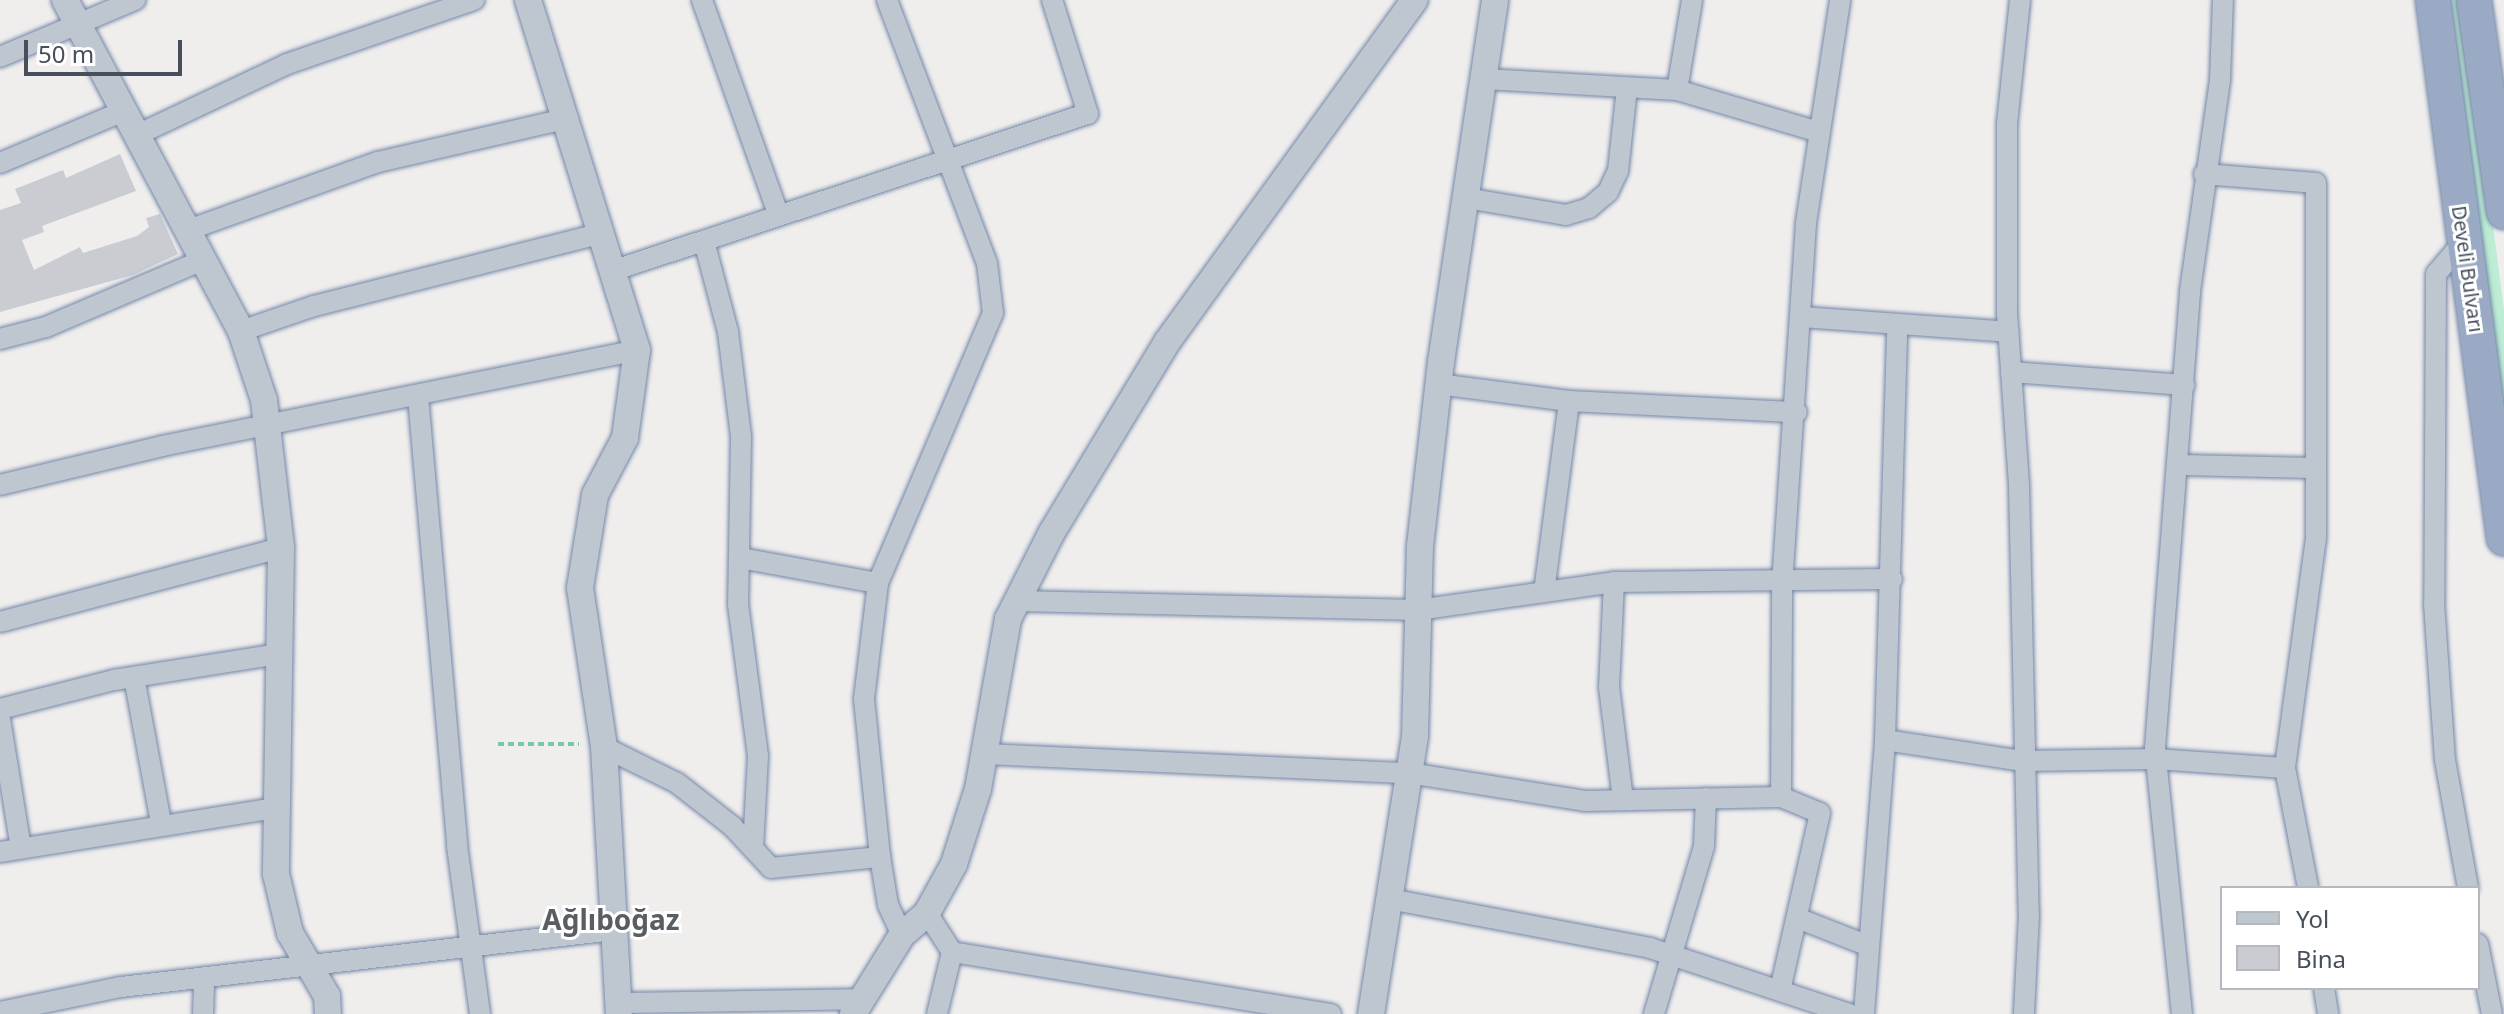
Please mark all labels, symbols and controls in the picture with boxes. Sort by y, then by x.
scale bar [28,24,186,74]
text: 50 m [38,37,94,70]
street label: Develi Bulvarı [2447,204,2489,334]
legend [2220,886,2480,990]
district label: Ağlıboğaz [542,902,680,936]
text: Yol [2296,902,2329,935]
text: Bina [2296,942,2346,975]

